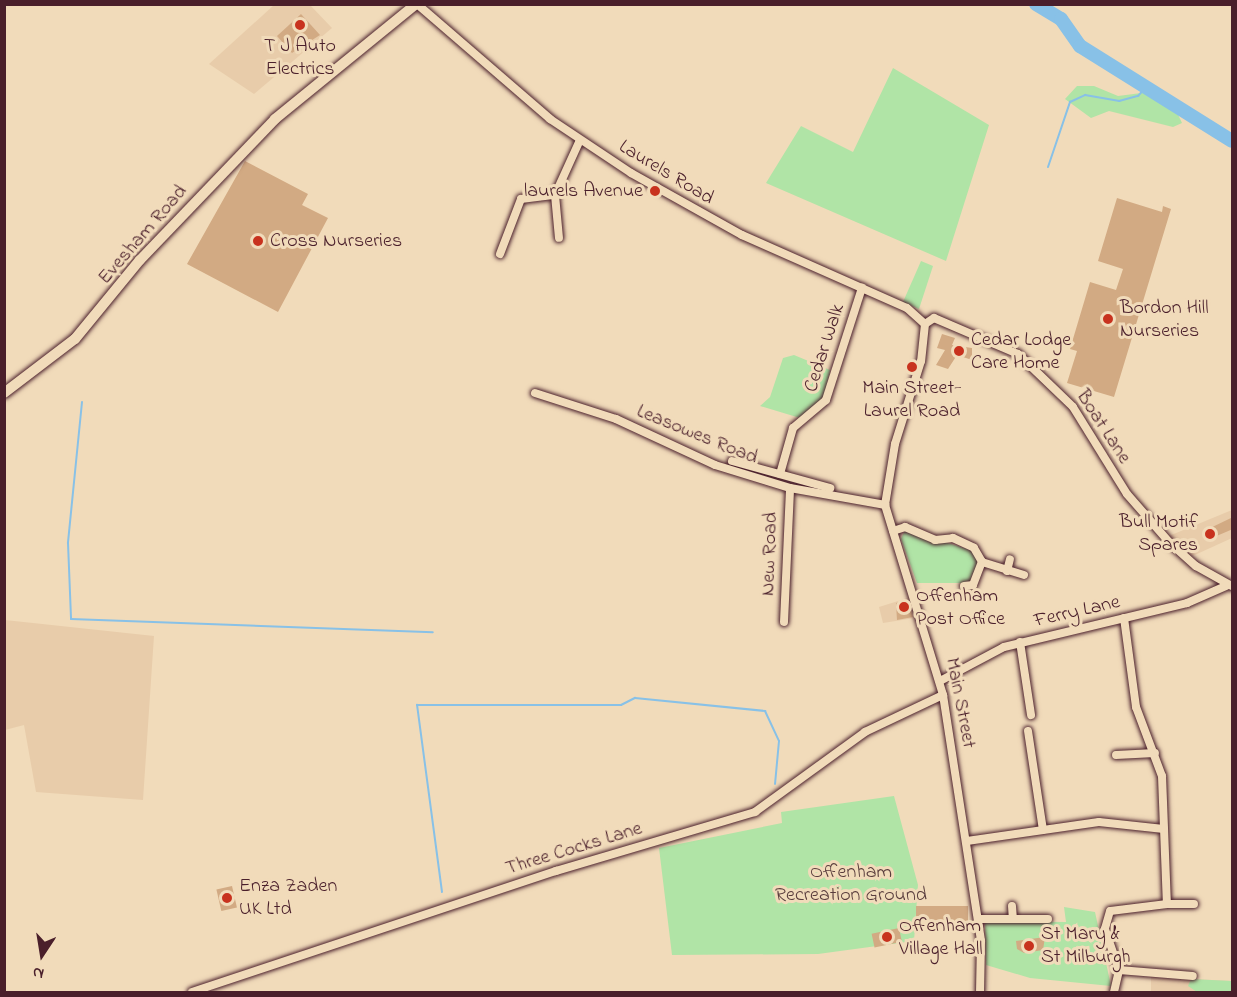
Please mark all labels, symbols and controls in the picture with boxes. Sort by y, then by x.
marker: T J Auto Electrics [293,18,307,32]
place label: T J Auto Electrics [264,35,336,82]
street label: Laurels Road [614,135,718,211]
place label: laurels Avenue [524,179,643,203]
street label: Evesham Road [93,180,193,290]
marker: laurels Avenue [648,184,662,198]
place label: Cross Nurseries [270,229,402,253]
marker: Cross Nurseries [251,234,265,248]
place label: Bordon Hill Nurseries [1120,296,1208,343]
street label: Cedar Walk [799,301,851,395]
marker: Bordon Hill Nurseries [1101,312,1115,326]
place label: Cedar Lodge Care Home [971,328,1071,375]
marker: Cedar Lodge Care Home [952,344,966,358]
marker: Main Street- Laurel Road [905,360,919,374]
place label: Main Street- Laurel Road [862,376,962,423]
street label: Boat Lane [1070,385,1136,469]
street label: Leasowes Road [633,400,761,470]
place label: Bull Motif Spares [1119,510,1198,557]
street label: New Road [757,512,783,596]
marker: Bull Motif Spares [1203,527,1217,541]
place label: Offenham Post Office [916,584,1005,631]
street label: Ferry Lane [1032,590,1122,634]
marker: Offenham Post Office [897,600,911,614]
street label: Main Street [939,656,981,750]
street label: Three Cocks Lane [503,817,645,881]
park label: Offenham Recreation Ground [775,860,927,907]
place label: Enza Zaden UK Ltd [239,874,337,921]
marker: Enza Zaden UK Ltd [220,891,234,905]
place label: Offenham Village Hall [899,914,983,961]
place label: St Mary & St Milburgh [1041,922,1130,969]
north arrow [12,925,72,985]
marker: Offenham Village Hall [880,930,894,944]
marker: St Mary & St Milburgh [1022,939,1036,953]
text: N [30,960,46,985]

